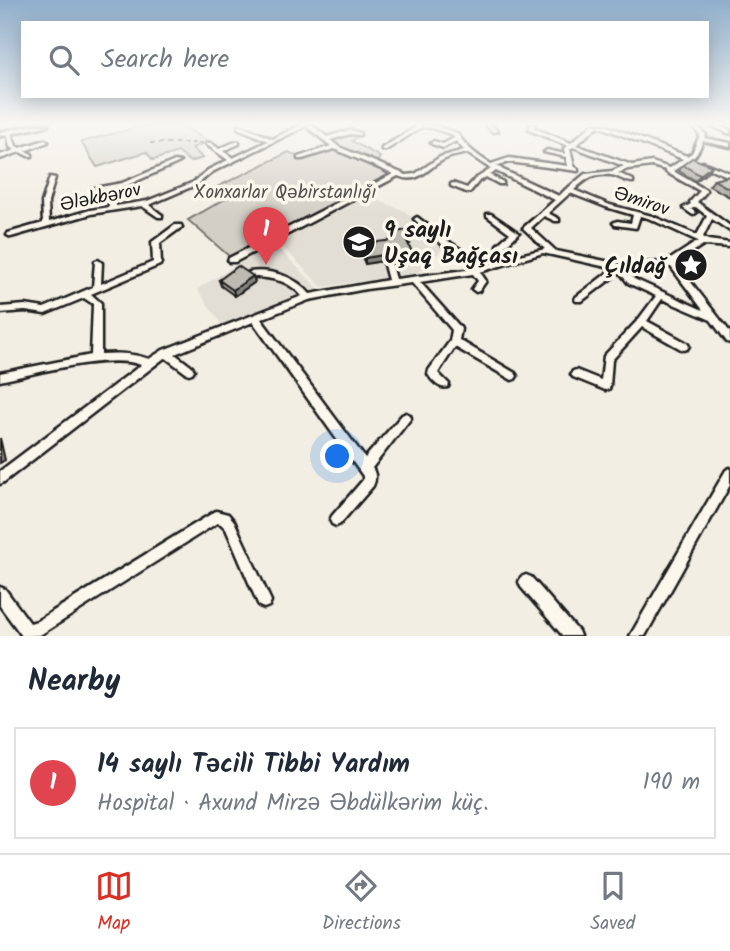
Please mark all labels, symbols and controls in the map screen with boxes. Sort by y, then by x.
search box [21,21,709,98]
text: Search here [101,39,229,81]
icon: search [45,41,83,79]
street label: Ələkbərov [57,175,144,221]
park label: Xonxarlar Qəbirstanlığı [194,178,376,208]
street label: Əmirov [610,179,674,225]
pin: 1 [243,207,289,265]
place label: 9 saylı Uşaq Bağçası [384,213,518,275]
school or university icon: 9 saylı Uşaq Bağçası [340,223,378,261]
place icon: Çıldağ [672,246,710,284]
place label: Çıldağ [604,249,668,285]
your location [320,439,354,473]
text: Nearby [28,658,120,706]
text: 14 saylı Təcili Tibbi Yardım [97,744,410,786]
text: 1 [50,765,56,801]
text: 190 m [643,765,700,801]
text: Hospital · Axund Mirzə Əbdülkərim küç. [97,786,489,822]
tab: Map [95,867,133,939]
tab: Directions [322,867,401,939]
tab: Saved [590,867,635,939]

